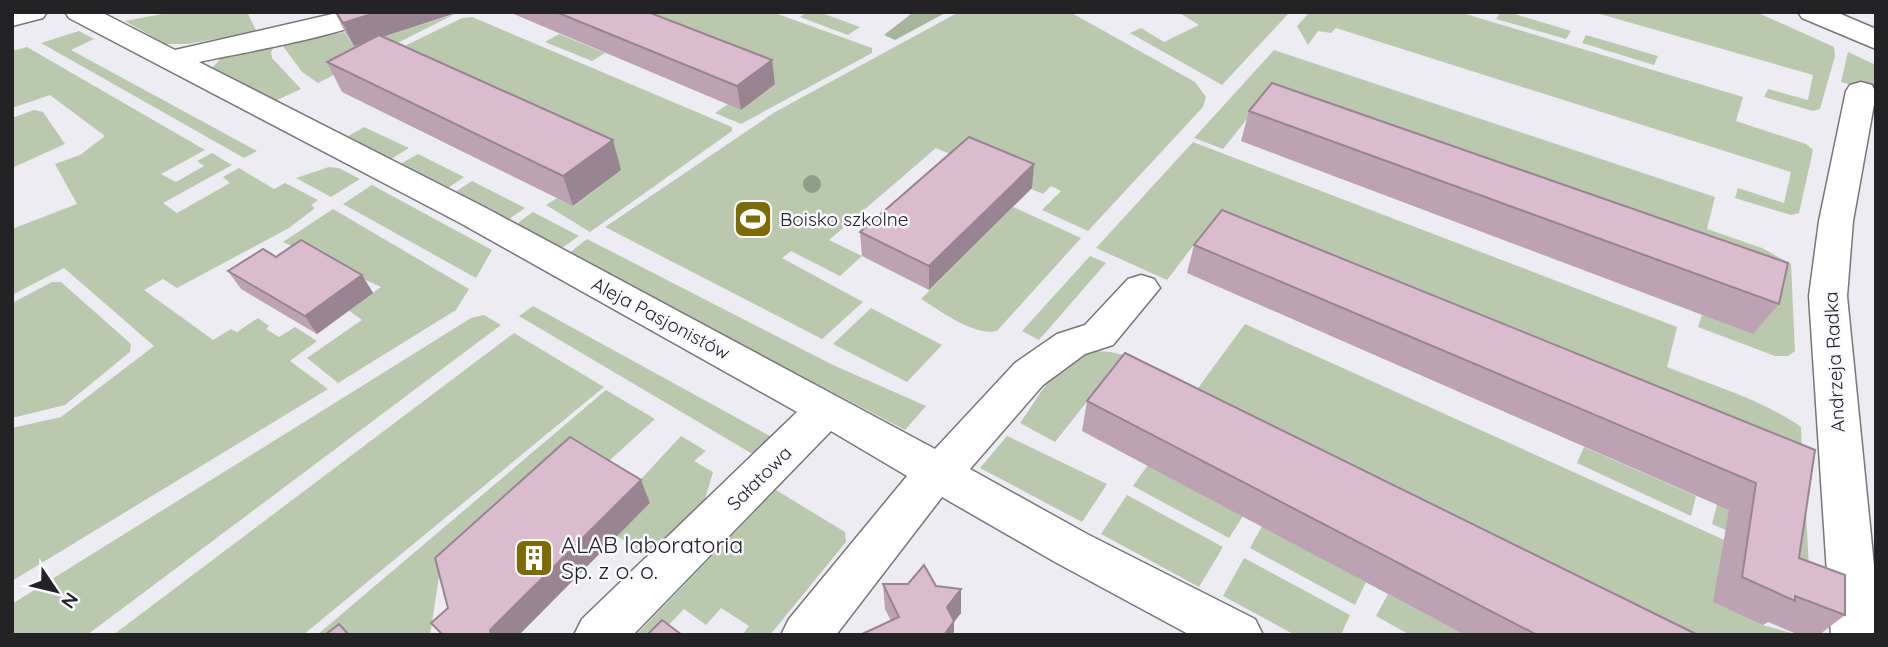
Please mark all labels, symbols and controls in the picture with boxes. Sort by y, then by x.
sports icon: Boisko szkolne [732,198,774,240]
place label: Boisko szkolne [780,207,909,231]
street label: Aleja Pasjonistów [588,271,734,365]
street label: Andrzeja Radka [1818,291,1850,433]
street label: Sałatowa [722,441,796,515]
place label: ALAB laboratoria Sp. z o. o. [561,530,743,585]
building icon: ALAB laboratoria Sp. z o. o. [513,537,555,579]
north arrow [21,556,91,626]
text: N [56,588,84,613]

